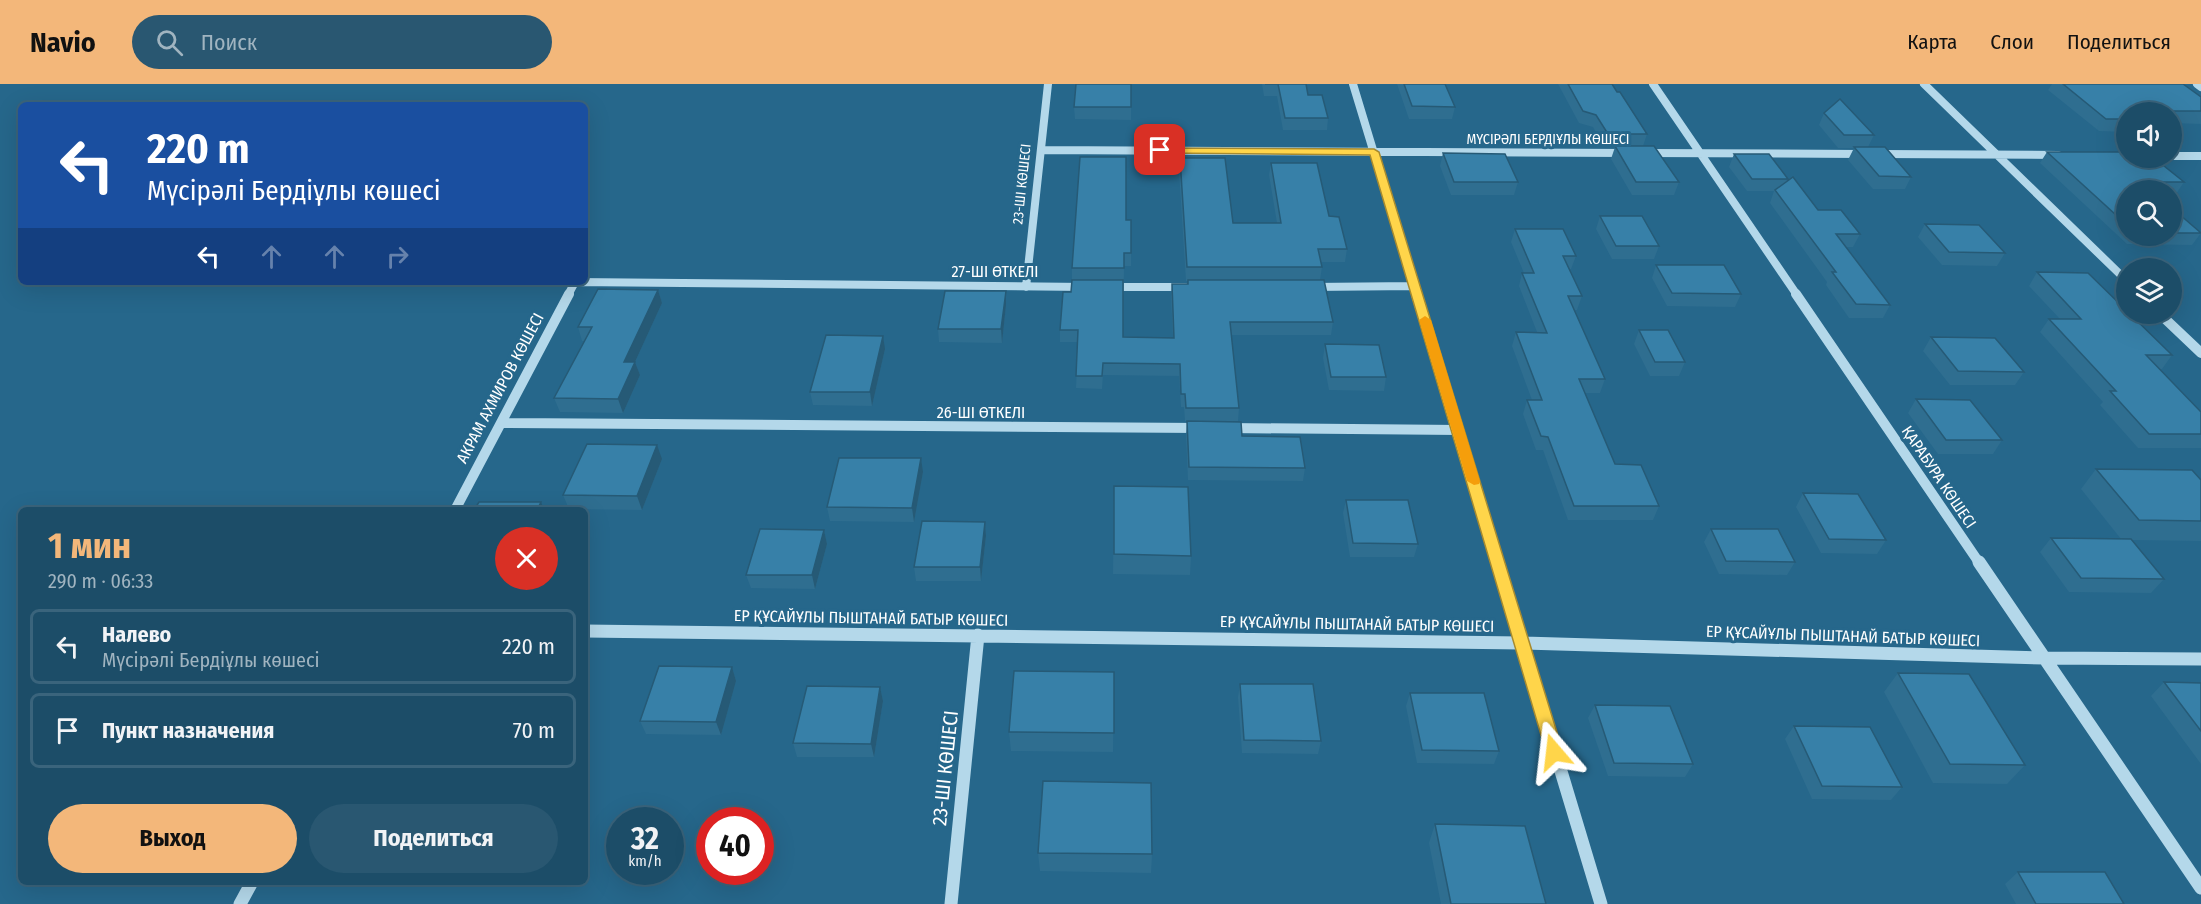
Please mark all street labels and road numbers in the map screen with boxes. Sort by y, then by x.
street label: МҮСІРӘЛІ БЕРДІҰЛЫ КӨШЕСІ [1467,131,1629,148]
street label: 23-ШI КӨШЕСI [1009,143,1035,225]
street label: 27-ШІ ӨТКЕЛІ [951,262,1039,281]
street label: АКРАМ АХМИРОВ КӨШЕСІ [452,310,548,466]
street label: 26-ШІ ӨТКЕЛІ [937,403,1025,422]
street label: ҚАРАБУРА КӨШЕСІ [1898,422,1980,532]
street label: ЕР ҚҰСАЙҰЛЫ ПЫШТАНАЙ БАТЫР КӨШЕСІ [734,606,1008,630]
street label: ЕР ҚҰСАЙҰЛЫ ПЫШТАНАЙ БАТЫР КӨШЕСІ [1220,612,1494,636]
street label: ЕР ҚҰСАЙҰЛЫ ПЫШТАНАЙ БАТЫР КӨШЕСІ [1706,622,1980,650]
street label: 23-ШI КӨШЕСI [927,709,963,827]

